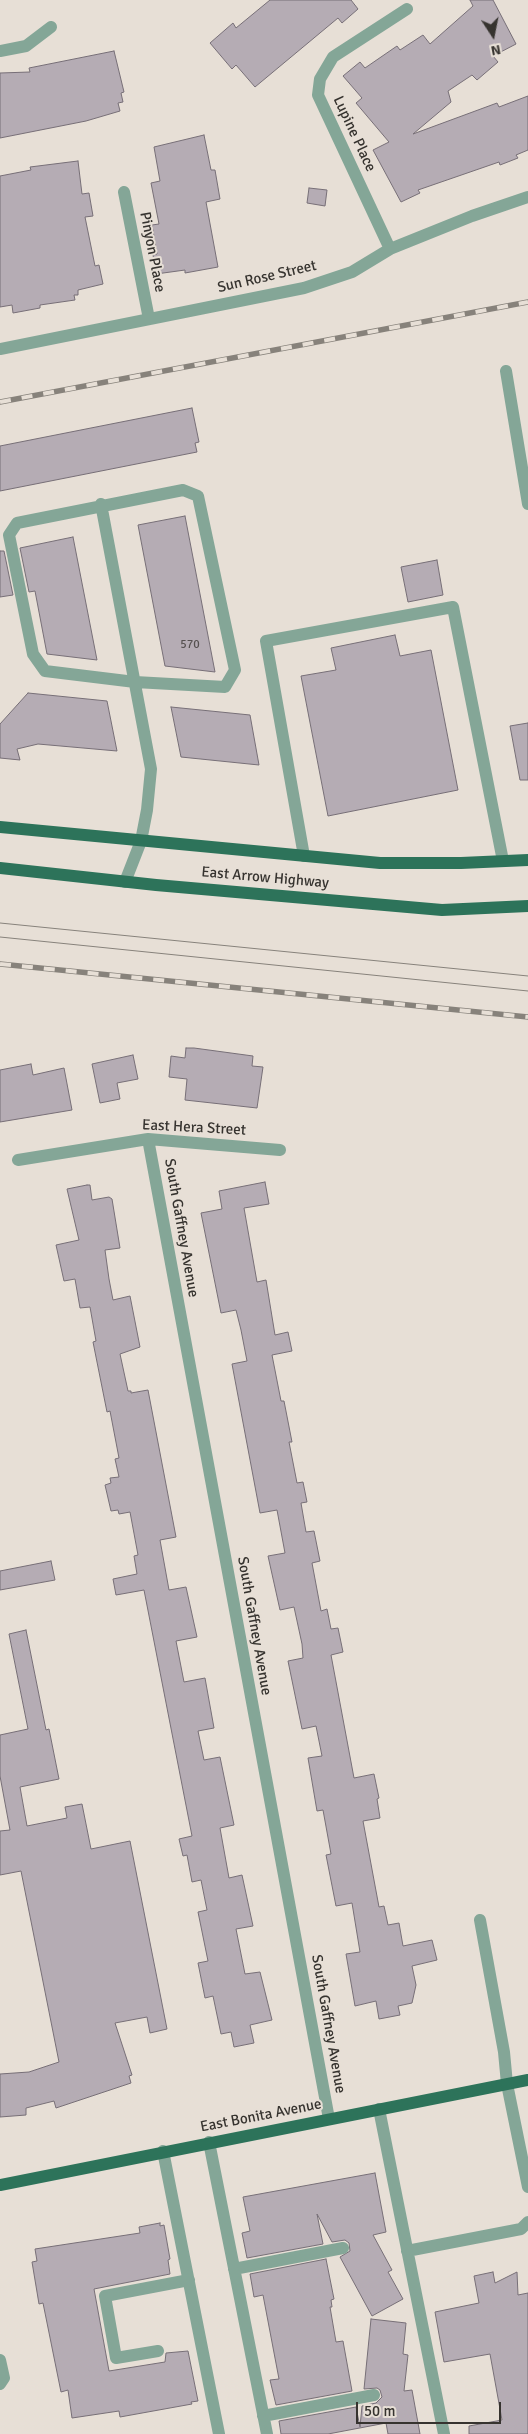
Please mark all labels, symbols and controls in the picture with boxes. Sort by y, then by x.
north arrow [468,10,518,60]
text: N [490,41,502,59]
street label: Lupine Place [329,93,379,175]
street label: Pinyon Place [135,210,169,294]
street label: Sun Rose Street [216,257,318,297]
house number: 570 [180,638,200,652]
street label: East Arrow Highway [200,863,330,893]
street label: East Hera Street [142,1116,246,1140]
street label: South Gaffney Avenue [160,1157,202,1299]
street label: South Gaffney Avenue [233,1555,275,1697]
street label: South Gaffney Avenue [307,1953,349,2095]
street label: East Bonita Avenue [199,2095,323,2137]
scale bar [358,2392,503,2424]
text: 50 m [364,2402,395,2420]

